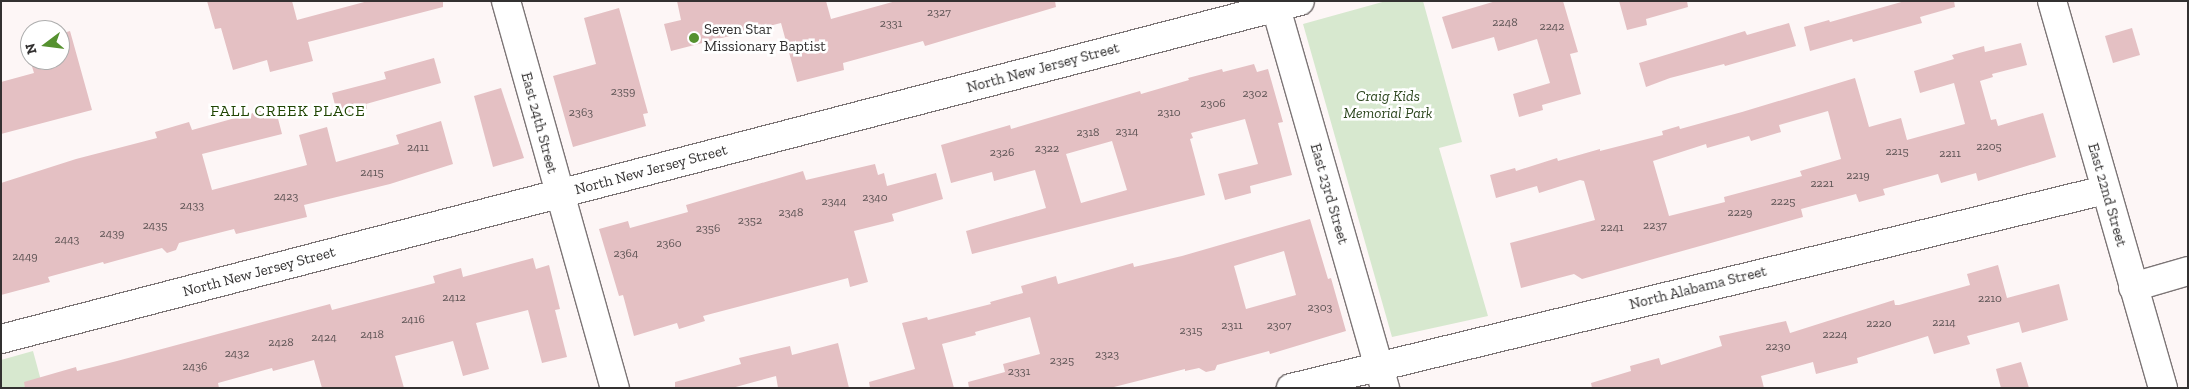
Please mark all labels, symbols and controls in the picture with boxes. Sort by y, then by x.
house number: 2327 [927,6,951,20]
house number: 2248 [1492,16,1518,30]
house number: 2331 [880,17,902,31]
north arrow [20,20,70,70]
place label: Seven Star Missionary Baptist [704,20,826,55]
house number: 2242 [1539,20,1565,34]
marker: Seven Star Missionary Baptist [688,32,700,44]
street label: North New Jersey Street [964,39,1122,97]
text: N [21,41,41,56]
street label: East 24th Street [517,70,561,176]
house number: 2359 [611,85,635,99]
house number: 2302 [1242,87,1268,101]
park label: Craig Kids Memorial Park [1343,87,1433,122]
house number: 2306 [1200,97,1226,111]
district label: FALL CREEK PLACE [208,101,368,121]
house number: 2363 [569,106,593,120]
house number: 2310 [1157,106,1181,120]
house number: 2314 [1115,125,1139,139]
house number: 2318 [1076,126,1100,140]
house number: 2205 [1976,140,2002,154]
house number: 2411 [407,141,429,155]
street label: North New Jersey Street [572,141,730,199]
street label: East 23rd Street [1306,141,1352,247]
street label: East 22nd Street [2084,141,2130,249]
house number: 2322 [1035,142,1059,156]
house number: 2215 [1885,145,1909,159]
house number: 2326 [990,146,1014,160]
house number: 2211 [1939,147,1961,161]
house number: 2415 [360,166,384,180]
house number: 2219 [1846,169,1870,183]
house number: 2221 [1810,177,1834,191]
house number: 2423 [274,190,298,204]
house number: 2340 [862,191,888,205]
house number: 2344 [822,195,846,209]
house number: 2225 [1771,195,1795,209]
house number: 2433 [180,199,204,213]
house number: 2348 [779,206,803,220]
house number: 2229 [1728,206,1752,220]
house number: 2352 [738,214,762,228]
house number: 2435 [143,219,167,233]
house number: 2237 [1643,219,1667,233]
house number: 2241 [1600,221,1624,235]
house number: 2356 [696,222,720,236]
house number: 2439 [100,227,124,241]
house number: 2443 [55,233,79,247]
house number: 2360 [656,237,682,251]
street label: North New Jersey Street [180,243,338,301]
house number: 2364 [614,247,638,261]
house number: 2449 [12,250,38,264]
street label: North Alabama Street [1627,262,1769,314]
house number: 2412 [442,291,466,305]
house number: 2210 [1978,292,2002,306]
house number: 2303 [1308,301,1332,315]
house number: 2416 [401,313,425,327]
house number: 2214 [1932,316,1956,330]
house number: 2220 [1866,317,1892,331]
house number: 2311 [1221,319,1243,333]
house number: 2307 [1267,319,1291,333]
house number: 2315 [1180,324,1202,338]
house number: 2418 [360,328,384,342]
house number: 2224 [1822,328,1848,342]
house number: 2424 [311,331,337,345]
house number: 2428 [268,336,294,350]
house number: 2230 [1765,340,1791,354]
house number: 2432 [225,347,249,361]
house number: 2323 [1095,348,1119,362]
house number: 2325 [1050,354,1074,368]
house number: 2436 [183,360,207,374]
house number: 2331 [1008,365,1030,379]

